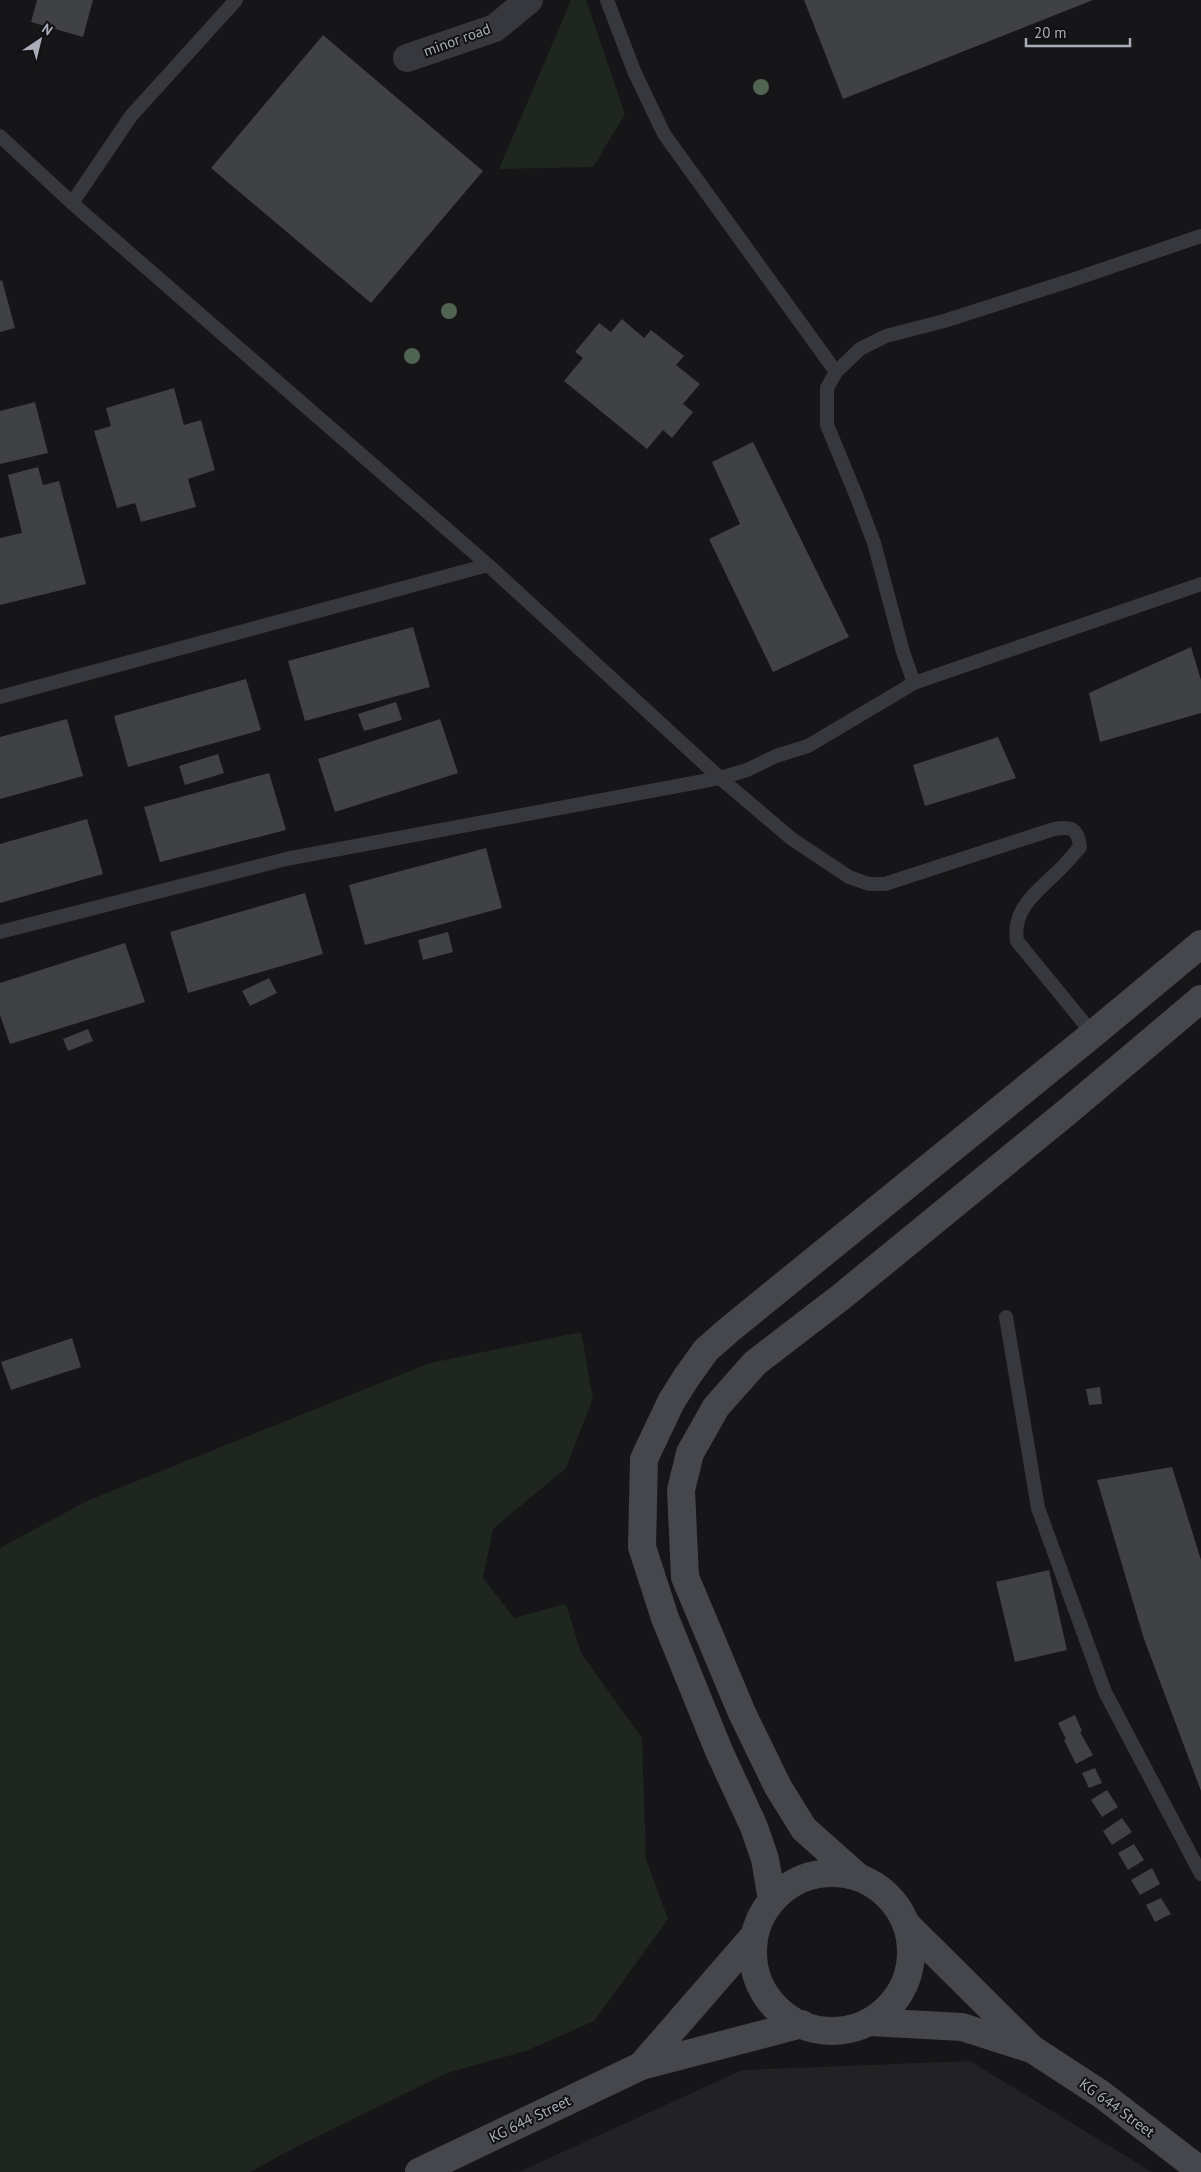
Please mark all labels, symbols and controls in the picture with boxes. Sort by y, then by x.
north arrow [15,15,65,65]
scale bar [1026,15,1130,47]
text: N [39,19,56,39]
street label: minor road [421,19,493,60]
text: 20 m [1034,23,1067,42]
street label: KG 644 Street [1076,2074,1159,2141]
street label: KG 644 Street [486,2091,574,2146]

